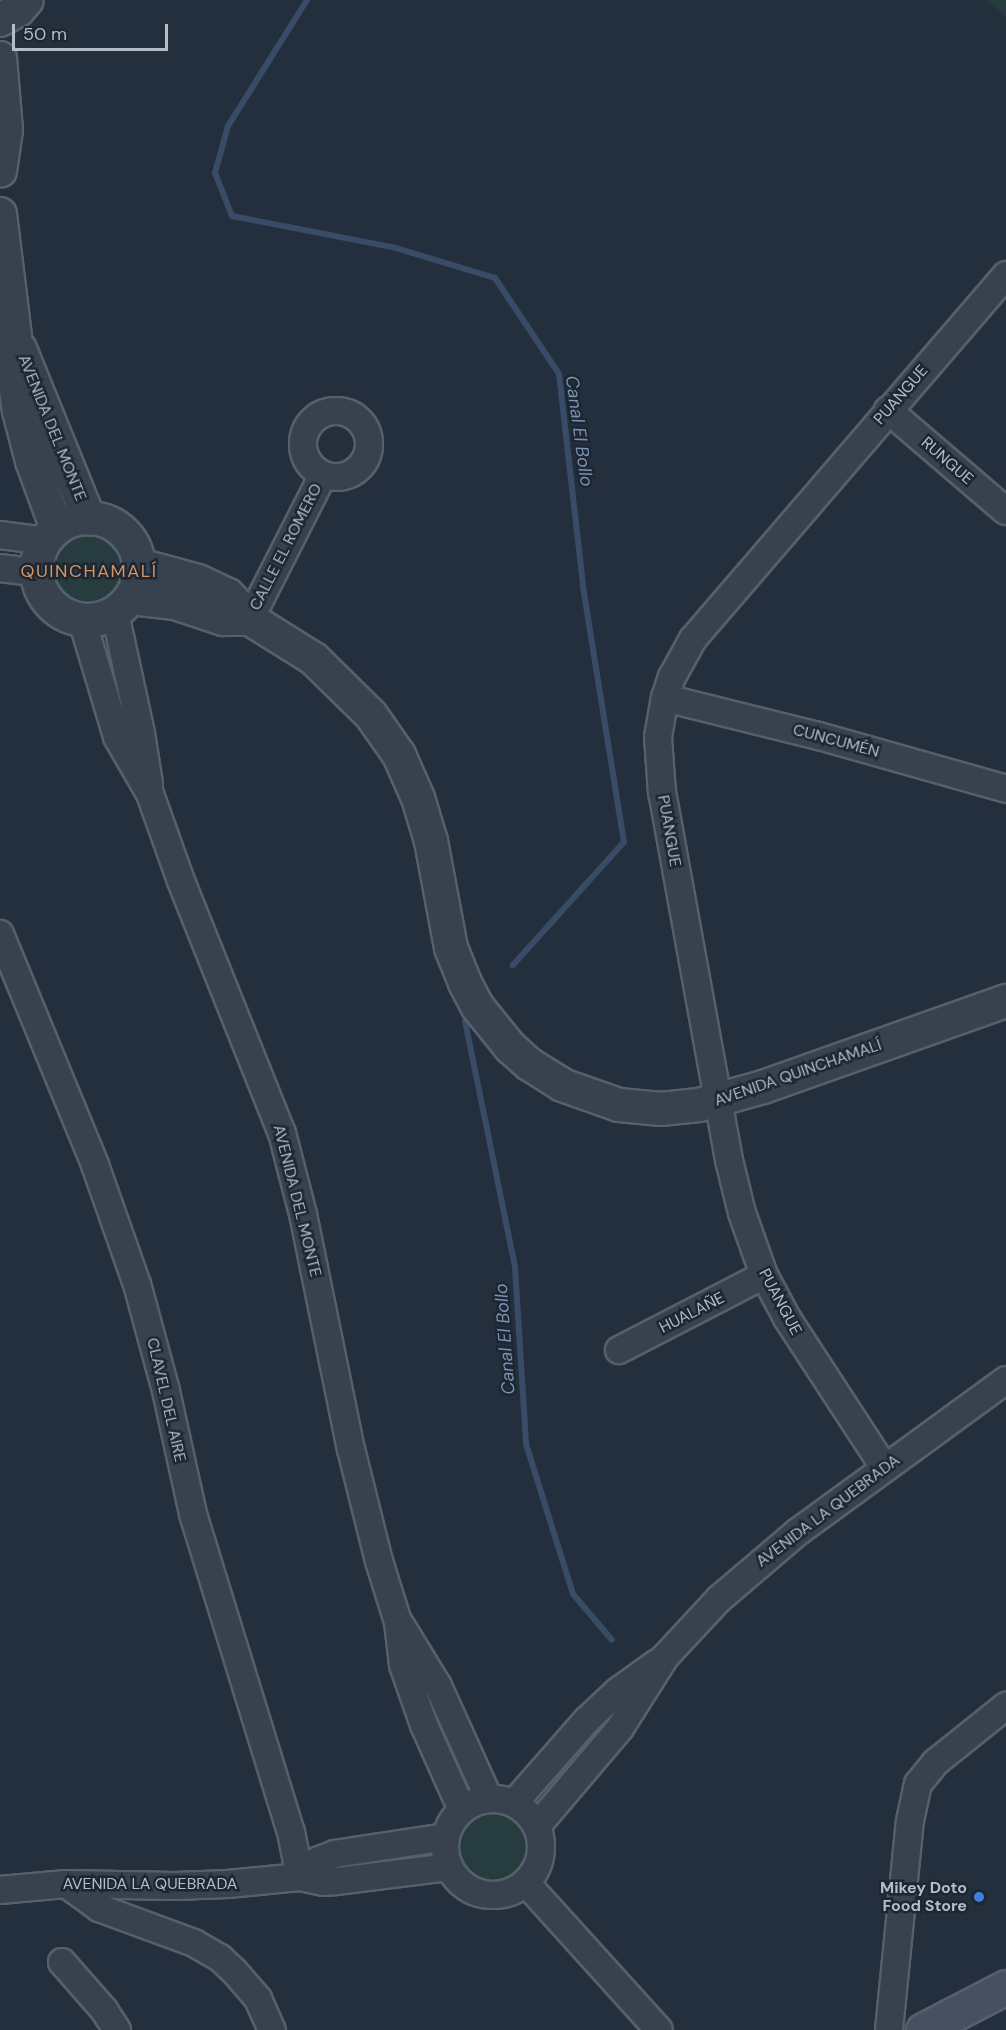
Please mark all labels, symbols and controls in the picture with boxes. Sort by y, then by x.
scale bar [15,12,171,50]
text: 50 m [23,22,67,46]
street label: AVENIDA DEL MONTE [14,352,90,504]
street label: PUANGUE [870,361,932,429]
water label: Canal El Bollo [561,374,597,488]
street label: RUNGUE [917,433,977,489]
street label: CALLE EL ROMERO [246,480,326,614]
district label: QUINCHAMALÍ [21,560,157,582]
street label: CUNCUMÉN [791,720,881,762]
street label: PUANGUE [653,794,685,868]
street label: AVENIDA QUINCHAMALÍ [712,1035,884,1111]
street label: AVENIDA DEL MONTE [269,1123,325,1279]
street label: PUANGUE [754,1265,806,1339]
water label: Canal El Bollo [490,1283,520,1395]
street label: HUALAÑE [656,1288,728,1338]
street label: CLAVEL DEL AIRE [142,1336,190,1464]
street label: AVENIDA LA QUEBRADA [753,1451,903,1571]
street label: AVENIDA LA QUEBRADA [63,1874,237,1894]
place label: Mikey Doto Food Store [880,1878,967,1916]
marker: Mikey Doto Food Store [972,1890,986,1904]

